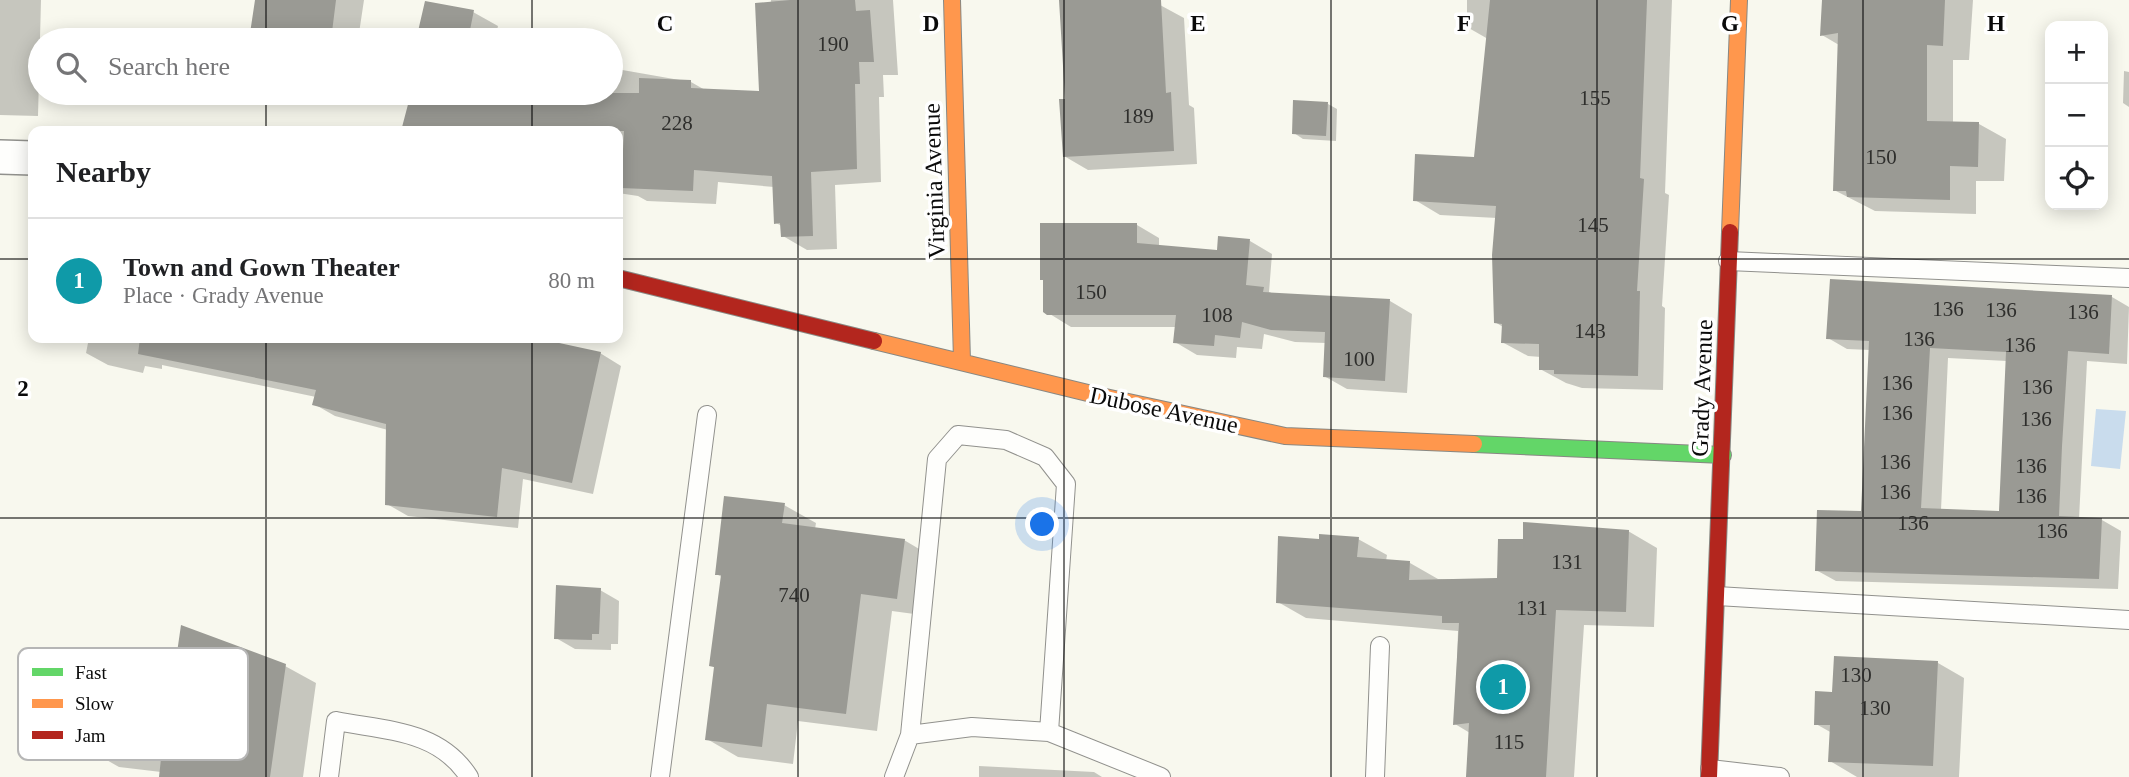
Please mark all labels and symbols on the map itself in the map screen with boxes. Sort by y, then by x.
text: C [657,11,673,36]
text: D [923,11,939,36]
text: E [1190,11,1206,36]
text: F [1457,11,1471,36]
text: G [1721,11,1739,36]
text: H [1987,11,2005,36]
house number: 190 [817,32,849,56]
house number: 155 [1579,86,1611,110]
street label: Virginia Avenue [918,103,950,259]
house number: 189 [1122,104,1154,128]
house number: 228 [661,111,693,135]
house number: 150 [1865,145,1897,169]
house number: 145 [1577,213,1609,237]
house number: 150 [1075,280,1107,304]
house number: 136 [1932,297,1964,321]
house number: 136 [1985,298,2017,322]
house number: 136 [2067,300,2099,324]
house number: 108 [1201,303,1233,327]
house number: 143 [1574,319,1606,343]
street label: Grady Avenue [1687,319,1717,457]
house number: 136 [1903,327,1935,351]
house number: 136 [2004,333,2036,357]
house number: 100 [1343,347,1375,371]
house number: 136 [1881,371,1913,395]
house number: 136 [2021,375,2053,399]
text: 2 [17,376,29,401]
street label: Dubose Avenue [1088,382,1240,438]
house number: 136 [1881,401,1913,425]
house number: 136 [2020,407,2052,431]
house number: 136 [1879,450,1911,474]
house number: 136 [2015,454,2047,478]
house number: 136 [1879,480,1911,504]
house number: 136 [2015,484,2047,508]
your location [1025,507,1059,541]
house number: 136 [1897,511,1929,535]
house number: 136 [2036,519,2068,543]
house number: 131 [1551,550,1583,574]
house number: 740 [778,583,810,607]
house number: 131 [1516,596,1548,620]
legend [18,648,248,760]
pin: 1 [1480,661,1526,713]
text: Fast [75,662,107,683]
house number: 130 [1840,663,1872,687]
text: Slow [75,693,114,714]
house number: 130 [1859,696,1891,720]
text: Jam [75,725,106,746]
house number: 115 [1494,730,1524,754]

